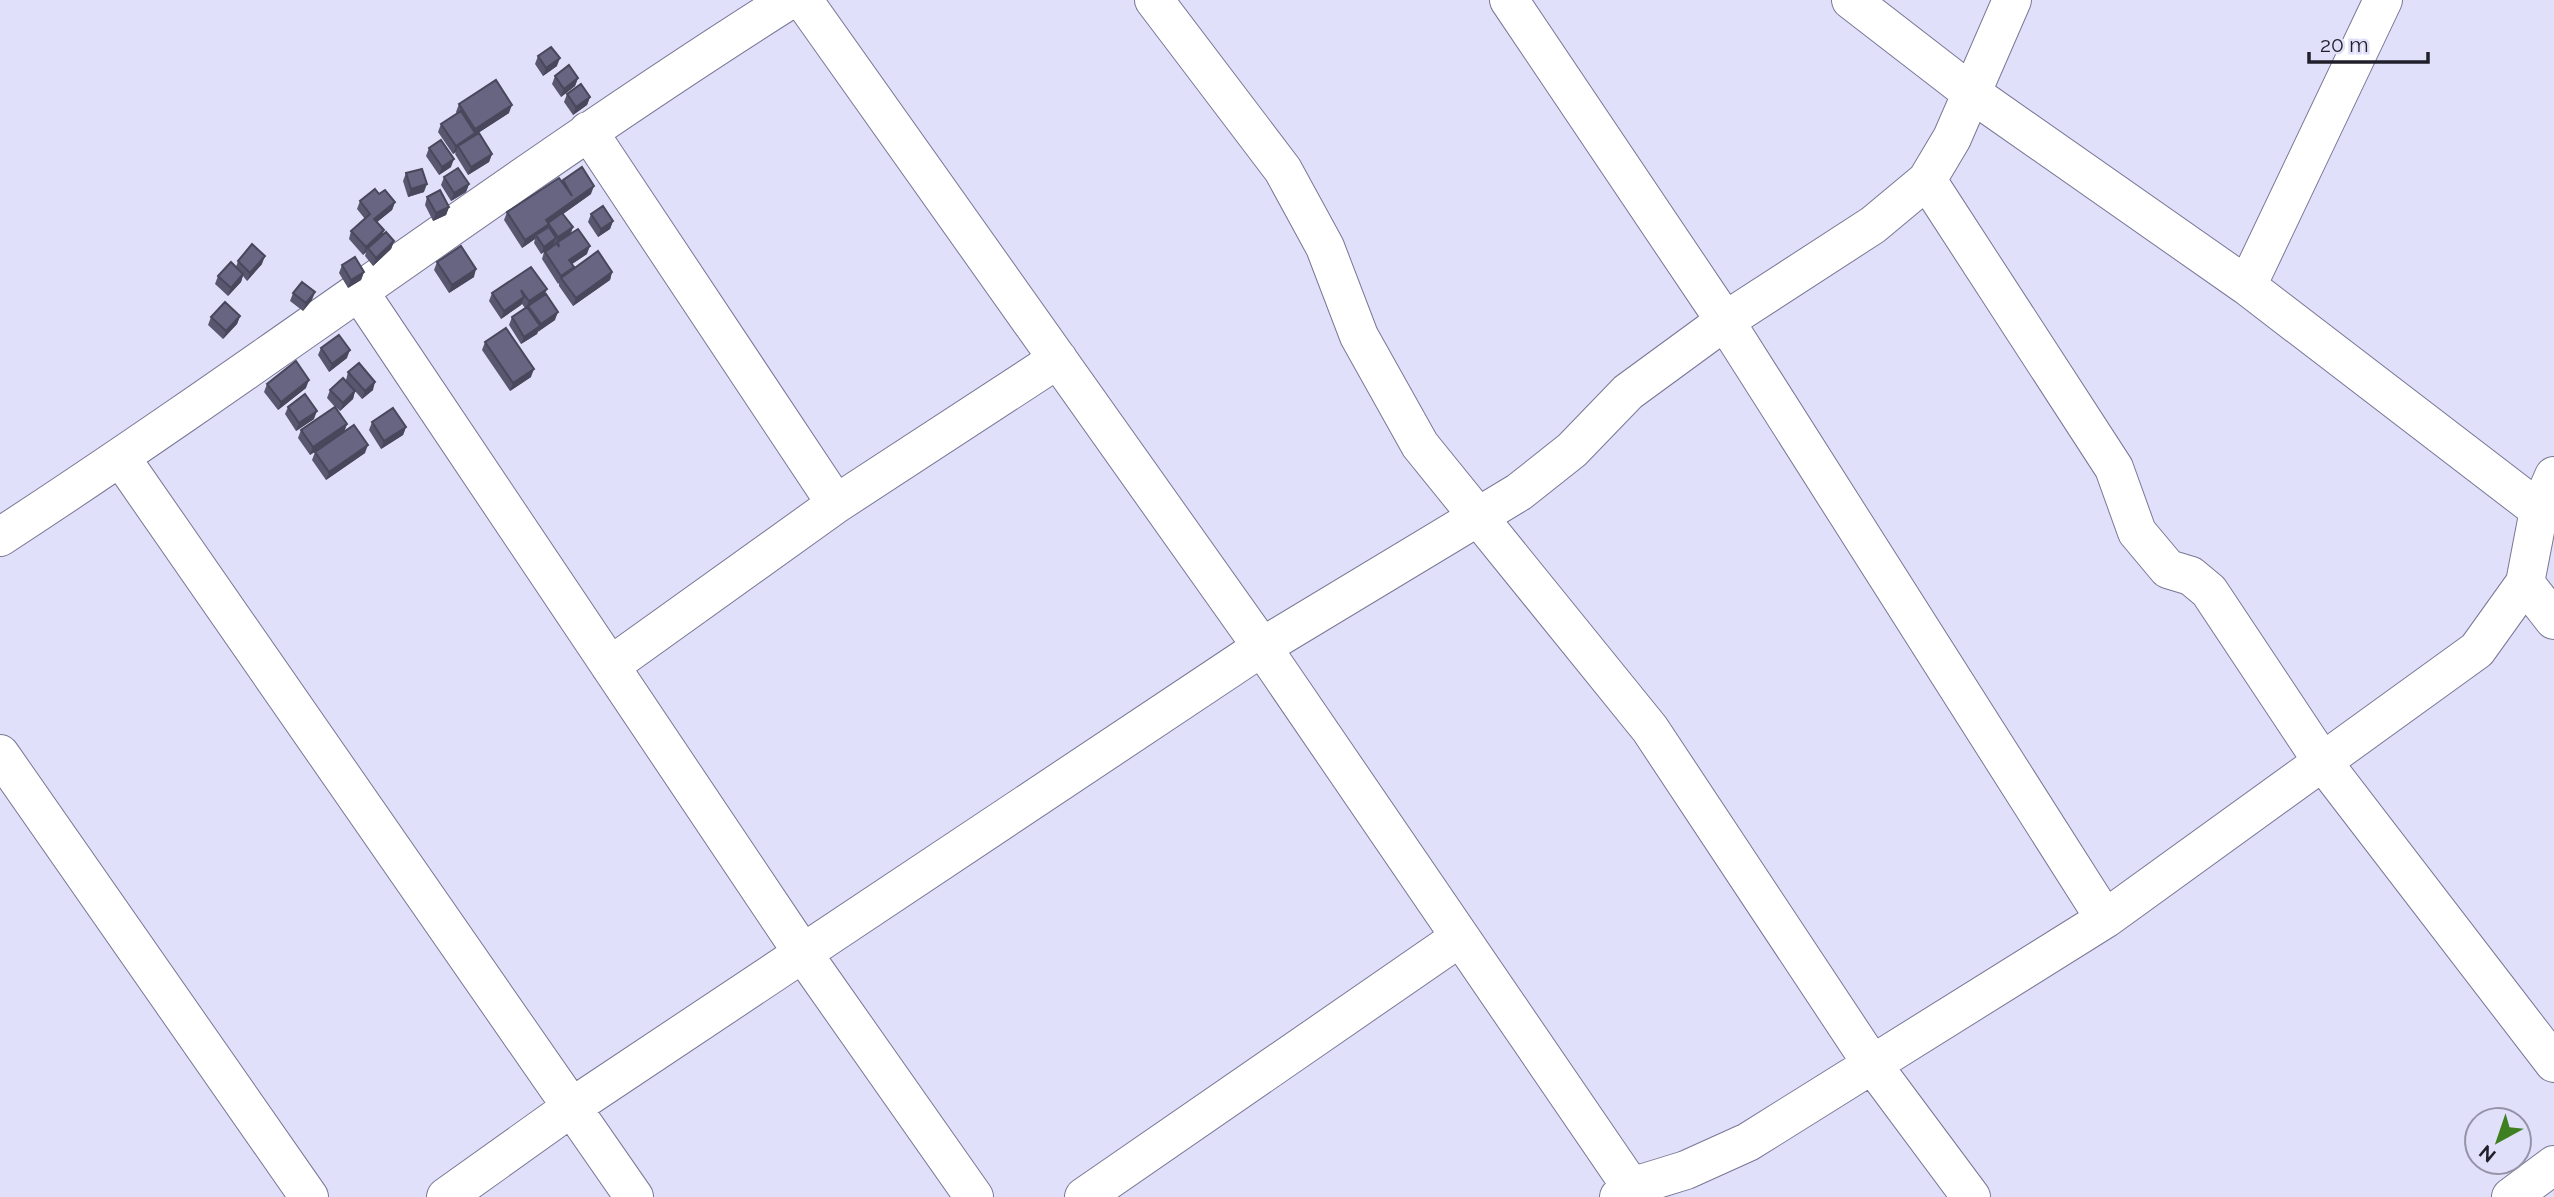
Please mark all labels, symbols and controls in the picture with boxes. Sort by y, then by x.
scale bar [2309,21,2428,65]
text: 20 m [2320,32,2368,57]
north arrow [2463,1106,2533,1176]
text: N [2474,1141,2500,1167]

